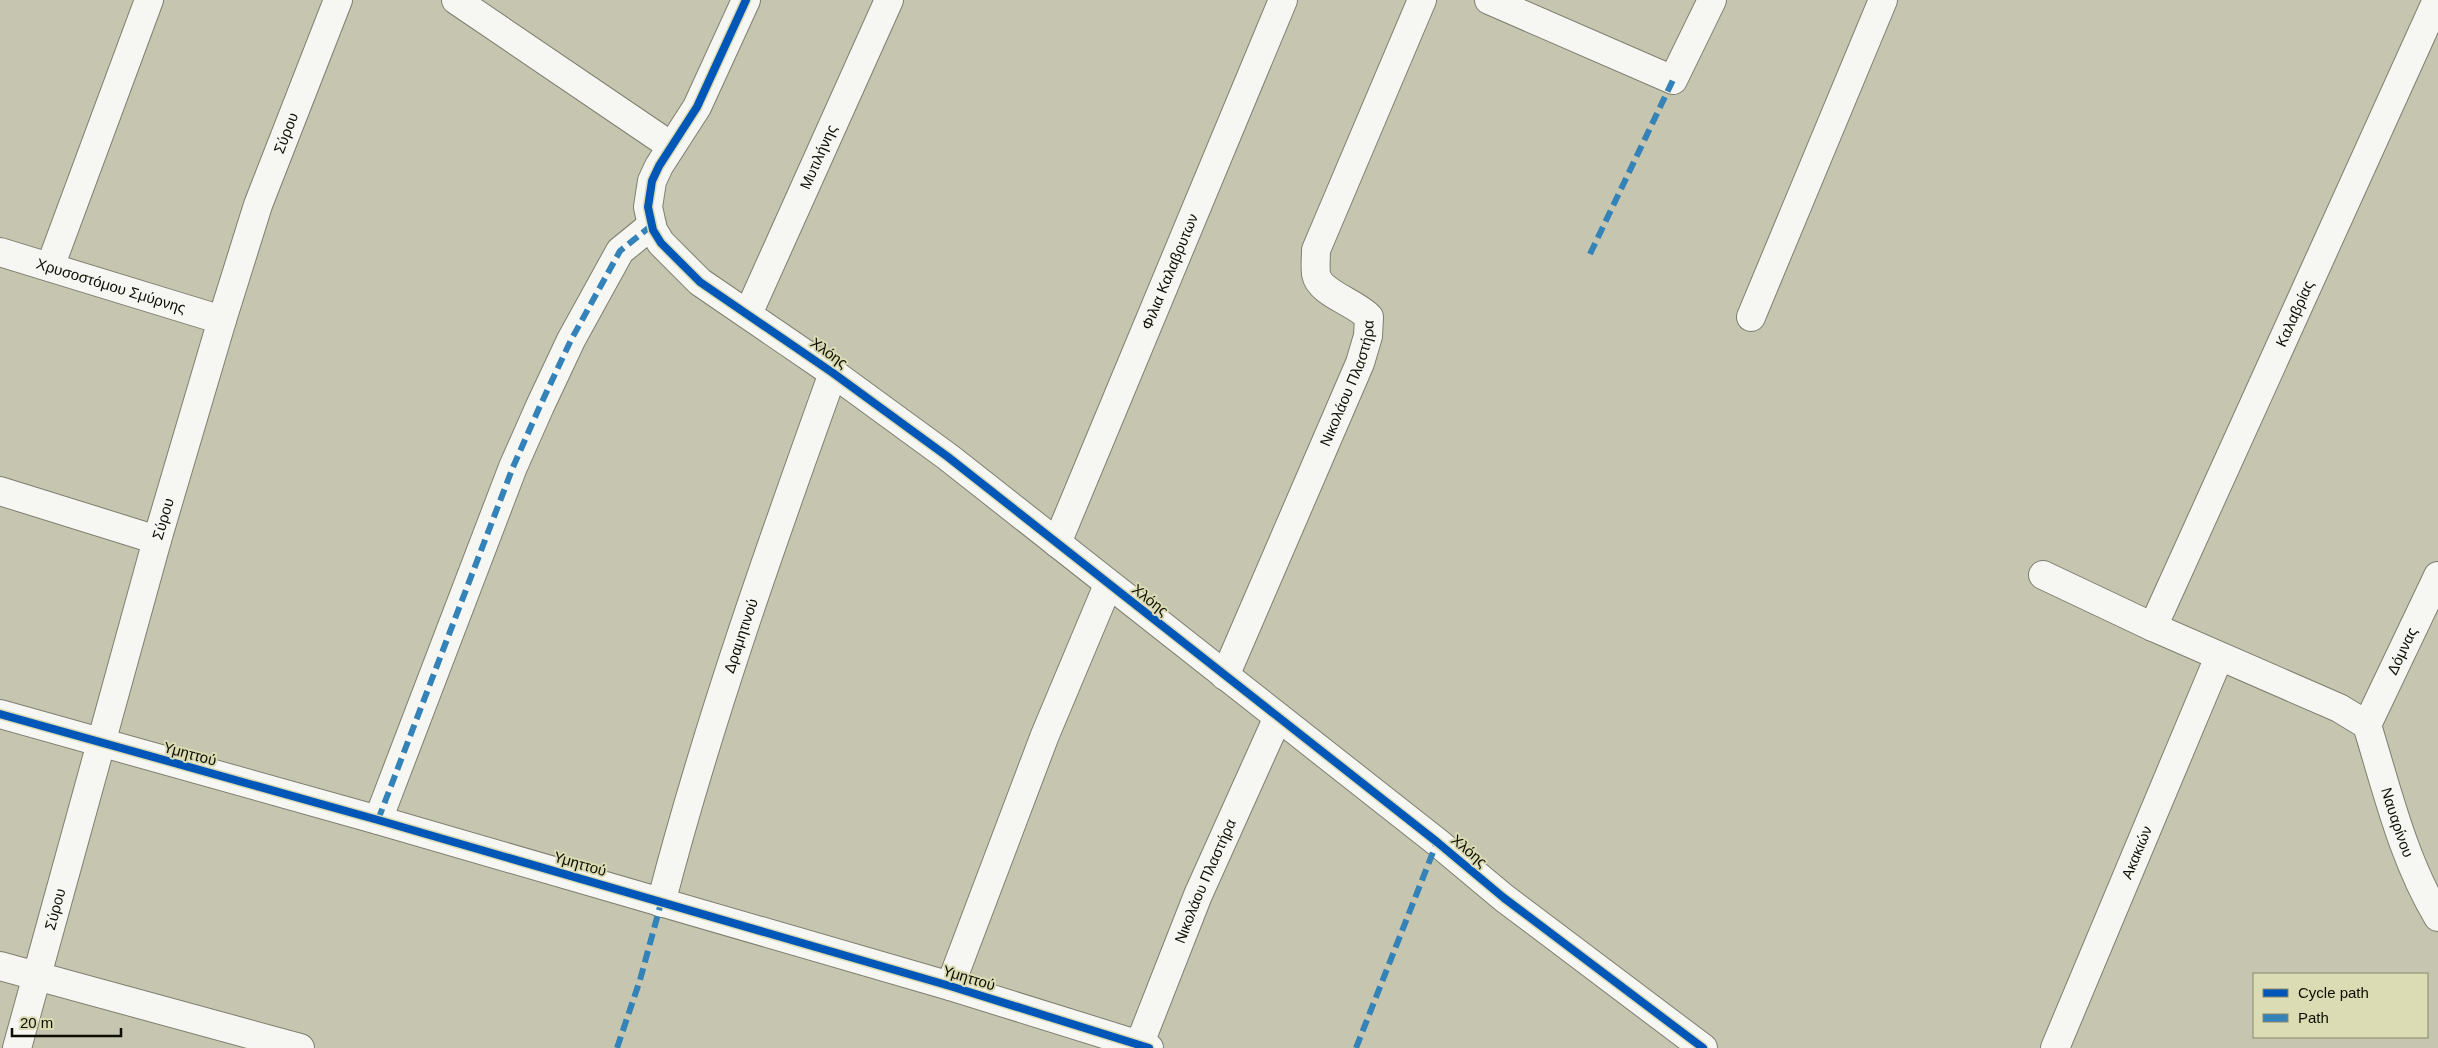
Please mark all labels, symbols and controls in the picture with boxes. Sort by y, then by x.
street label: Σύρου [270,110,301,156]
street label: Μυτιλήνης [796,122,840,192]
street label: Φιλια Καλαβρυτων [1138,211,1201,332]
street label: Χρυσοστόμου Σμύρνης [34,255,188,316]
street label: Καλαβρίας [2272,278,2317,349]
street label: Νικολάου Πλαστήρα [1316,319,1377,449]
street label: Χλόης [808,334,851,371]
street label: Σύρου [149,496,177,542]
street label: Χλόης [1129,580,1172,619]
street label: Δραμητινού [720,596,761,675]
street label: Δόμνας [2383,624,2420,677]
street label: Υμηττού [162,738,218,769]
street label: Ναυαρίνου [2378,786,2417,860]
street label: Νικολάου Πλαστήρα [1171,816,1239,946]
street label: Ακακιών [2118,823,2155,881]
street label: Χλόης [1448,831,1491,870]
street label: Υμηττού [552,848,608,879]
street label: Σύρου [41,886,69,932]
street label: Υμηττού [941,961,997,994]
legend [2253,973,2428,1038]
text: Cycle path [2298,984,2369,1001]
scale bar [12,1006,121,1038]
text: Path [2298,1009,2329,1026]
text: 20 m [20,1014,53,1031]

